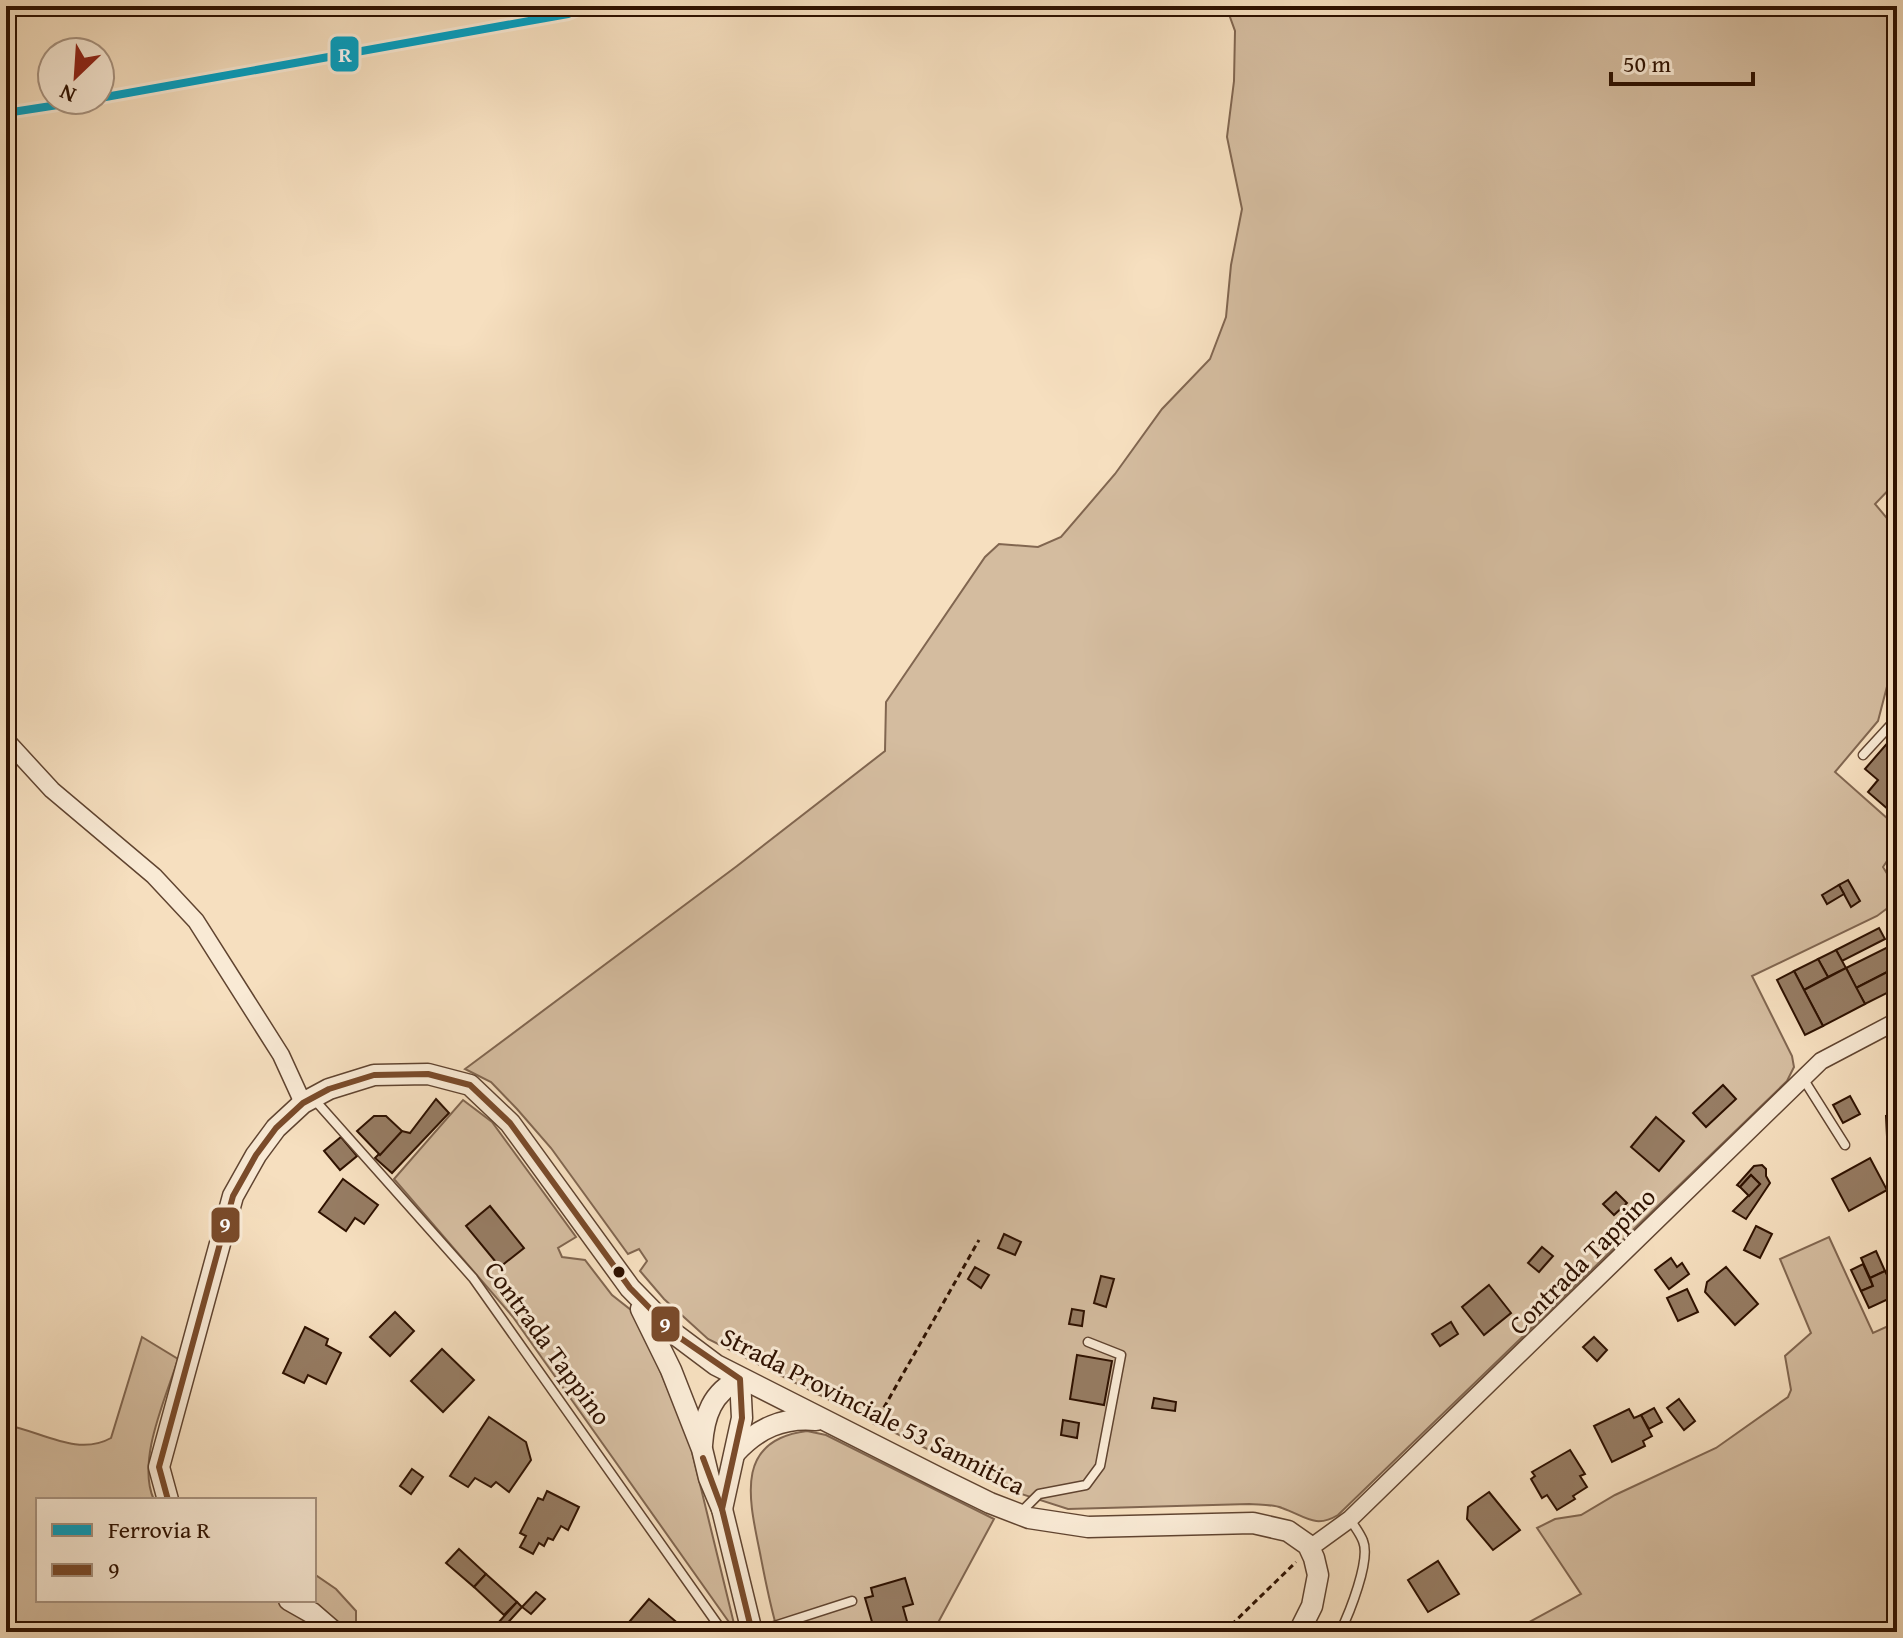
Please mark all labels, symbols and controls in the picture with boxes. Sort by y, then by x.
line badge: R [329,35,360,73]
north arrow [36,36,116,116]
scale bar [1611,36,1753,86]
text: R [338,38,352,70]
text: 50 m [1623,46,1671,81]
text: N [54,76,81,112]
street label: Contrada Tappino [1499,1178,1664,1343]
line badge: 9 [210,1206,241,1244]
text: 9 [219,1208,231,1240]
street label: Contrada Tappino [475,1252,621,1433]
unlabelled marker [611,1264,627,1280]
line badge: 9 [650,1305,681,1343]
text: 9 [659,1308,671,1340]
street label: Strada Provinciale 53 Sannitica [714,1317,1033,1505]
legend [36,1498,316,1602]
text: Ferrovia R [108,1512,211,1547]
text: 9 [108,1552,120,1587]

